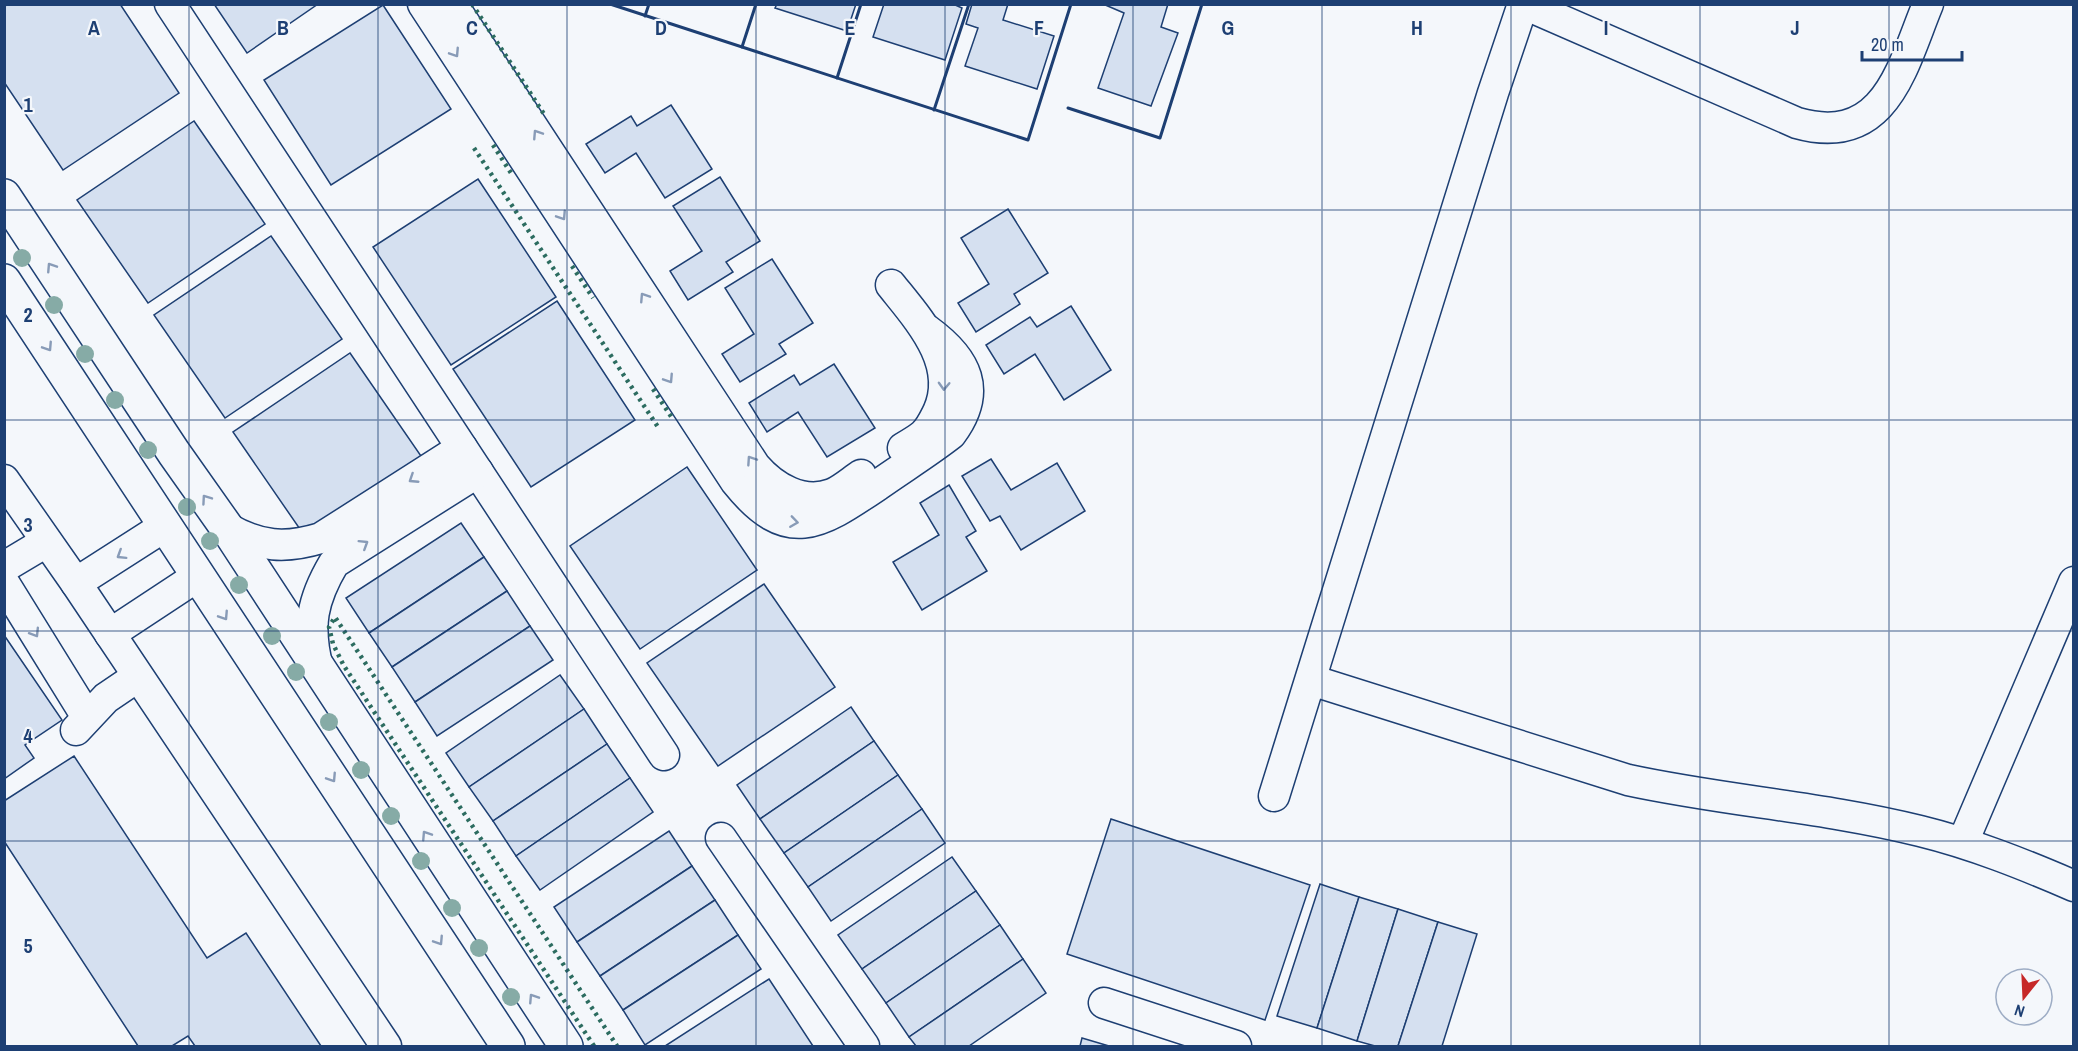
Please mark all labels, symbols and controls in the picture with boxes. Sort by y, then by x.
text: A [88,14,100,41]
text: B [277,14,289,41]
text: C [466,14,478,41]
text: D [655,14,667,41]
text: E [845,14,856,41]
text: F [1034,14,1044,41]
text: G [1222,14,1234,41]
text: H [1411,14,1423,41]
text: I [1604,14,1608,41]
text: J [1790,14,1800,41]
scale bar [1862,24,1962,62]
text: 20 m [1871,32,1904,57]
one-way arrow [448,47,459,58]
text: 1 [23,91,33,118]
one-way arrow [533,130,544,141]
one-way arrow [555,210,566,221]
one-way arrow [47,263,59,273]
one-way arrow [640,293,651,304]
text: 2 [23,301,33,328]
one-way arrow [41,340,52,351]
one-way arrow [662,373,673,384]
one-way arrow [937,381,950,390]
one-way arrow [747,456,758,467]
one-way arrow [409,472,419,484]
one-way arrow [202,494,213,505]
text: 3 [23,511,33,538]
one-way arrow [789,515,798,527]
one-way arrow [357,540,368,551]
one-way arrow [117,547,127,559]
one-way arrow [217,609,228,620]
one-way arrow [28,627,40,637]
text: 4 [23,722,33,749]
one-way arrow [324,772,335,783]
one-way arrow [423,830,434,841]
text: 5 [23,932,33,959]
one-way arrow [432,934,443,945]
north arrow [1994,967,2054,1027]
one-way arrow [530,993,541,1004]
text: N [2011,999,2027,1023]

